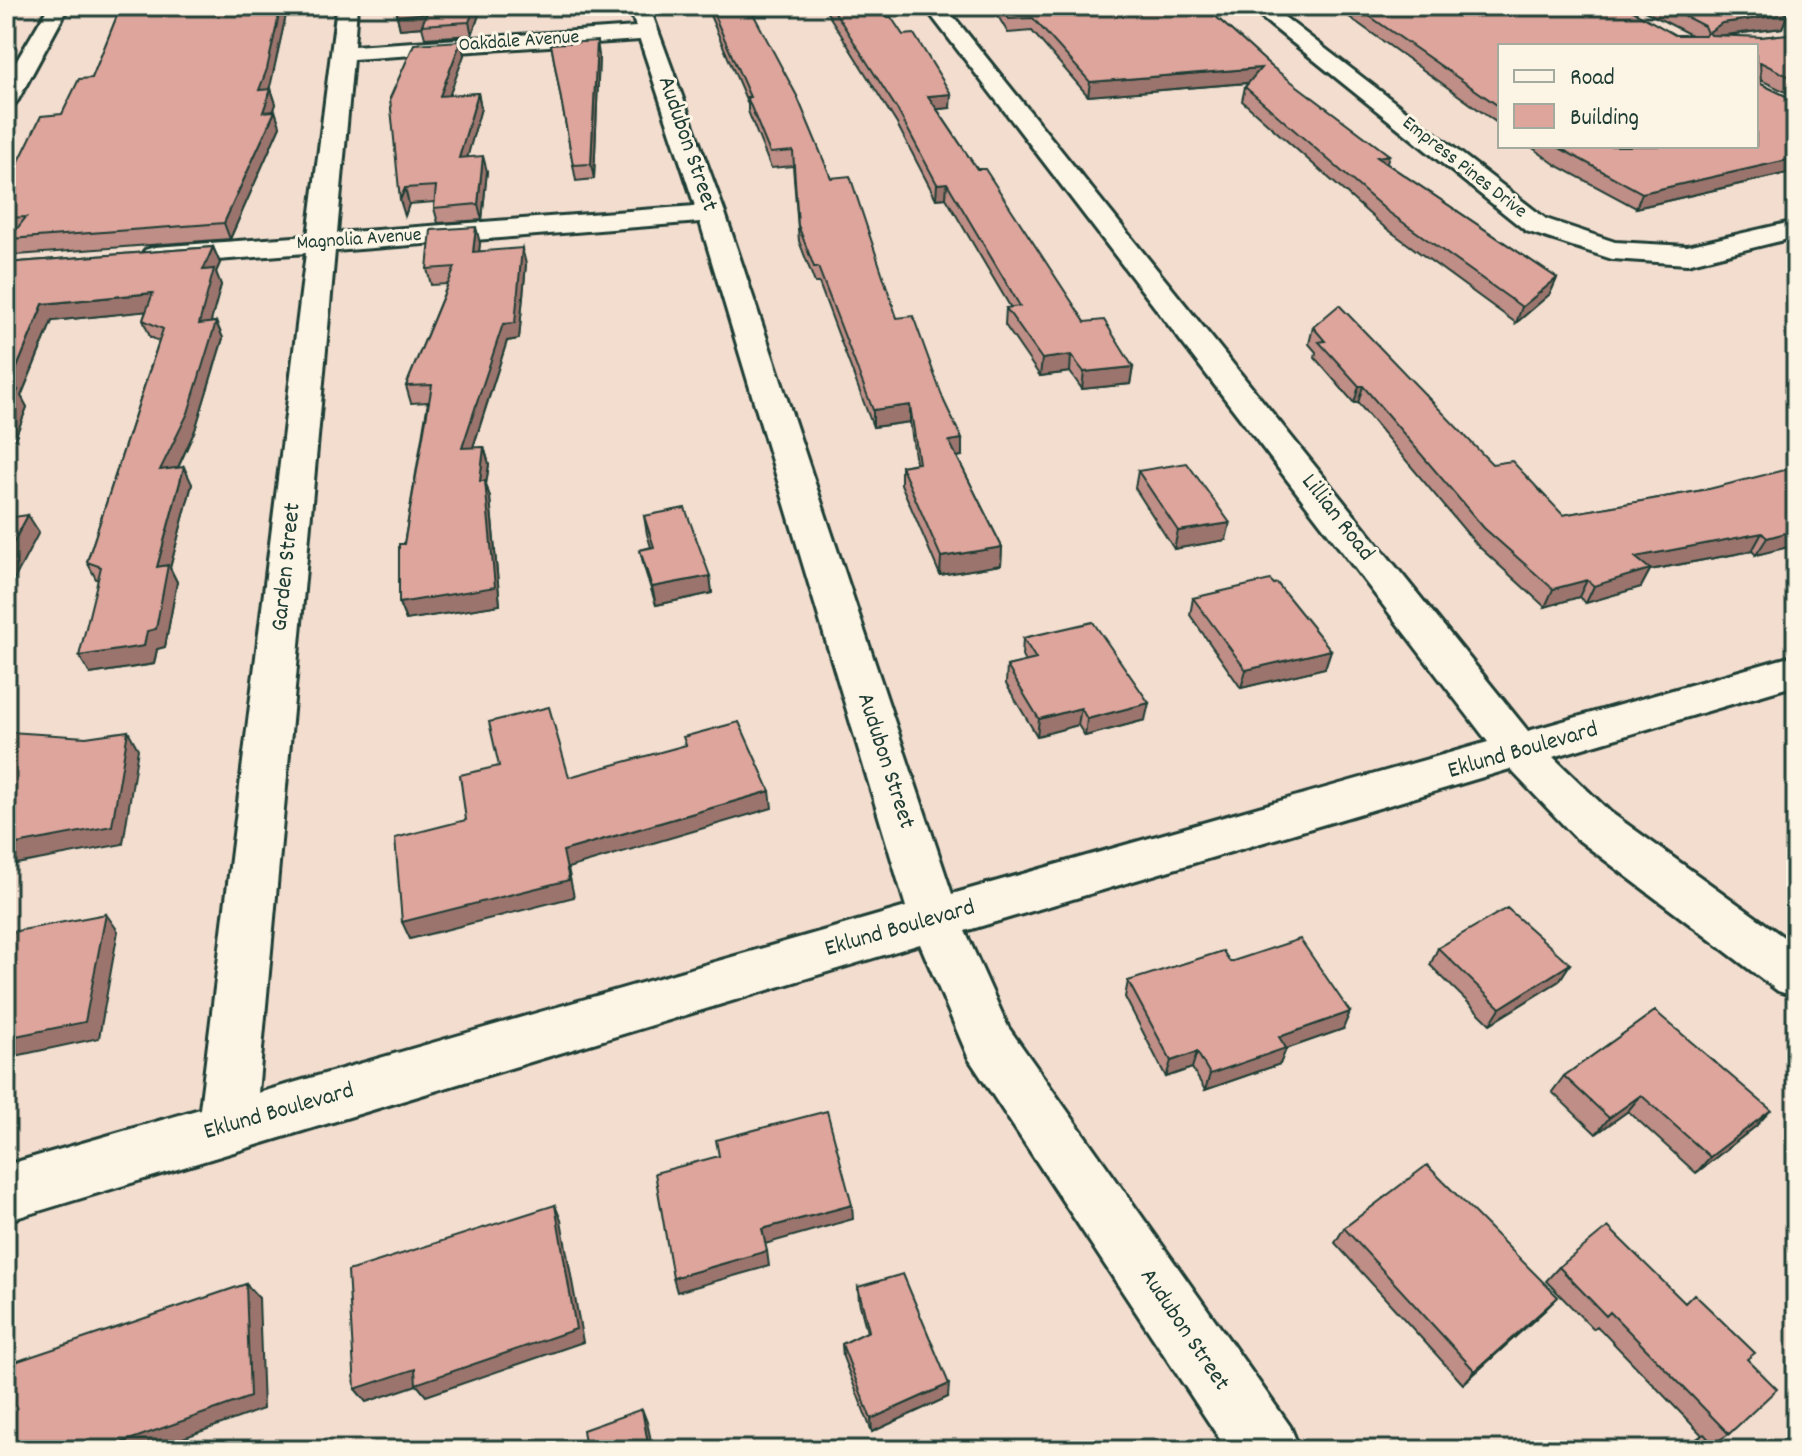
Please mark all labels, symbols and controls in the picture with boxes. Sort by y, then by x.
street label: Oakdale Avenue [458,24,580,60]
legend [1498,44,1758,148]
text: Road [1570,62,1615,96]
street label: Audubon Street [648,72,726,216]
text: Building [1570,102,1639,136]
street label: Empress Pines Drive [1395,110,1533,226]
street label: Magnolia Avenue [296,222,423,258]
street label: Lillian Road [1292,467,1382,569]
street label: Garden Street [263,501,311,633]
street label: Audubon Street [847,689,923,833]
street label: Eklund Boulevard [1444,713,1602,789]
street label: Eklund Boulevard [821,891,979,967]
street label: Eklund Boulevard [200,1074,358,1150]
street label: Audubon Street [1130,1262,1238,1398]

